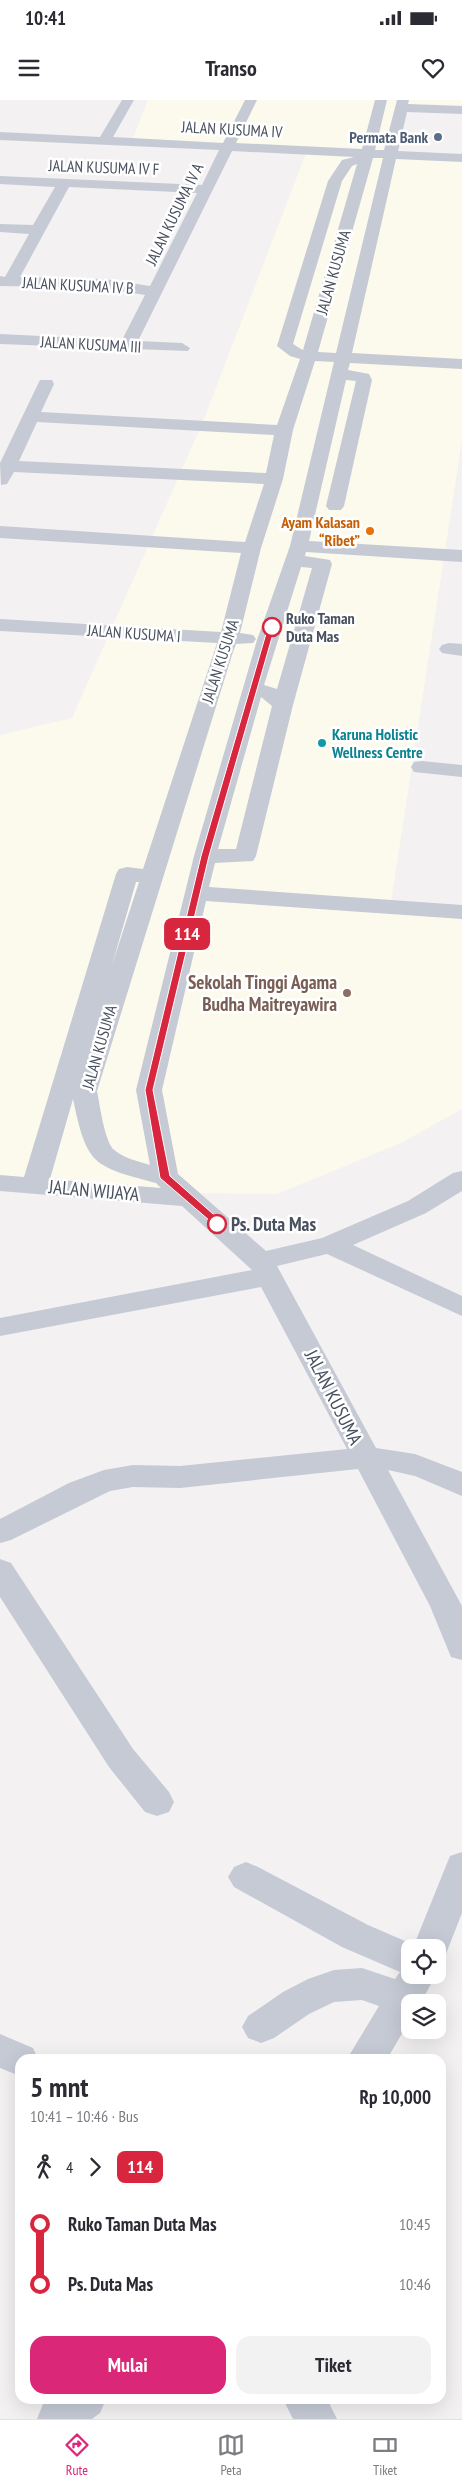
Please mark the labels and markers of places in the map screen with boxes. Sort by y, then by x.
place label: Permata Bank [349,127,428,147]
marker: Permata Bank [432,131,444,143]
place label: Ayam Kalasan “Ribet” [280,512,360,550]
marker: Ayam Kalasan “Ribet” [364,525,376,537]
place label: Ruko Taman Duta Mas [286,608,355,646]
marker: Ruko Taman Duta Mas [262,617,282,637]
place label: Karuna Holistic Wellness Centre [331,724,423,762]
marker: Karuna Holistic Wellness Centre [316,737,328,749]
place label: Sekolah Tinggi Agama Budha Maitreyawira [188,970,337,1016]
marker: Sekolah Tinggi Agama Budha Maitreyawira [341,987,353,999]
place label: Ps. Duta Mas [231,1212,316,1236]
marker: Ps. Duta Mas [207,1214,227,1234]

